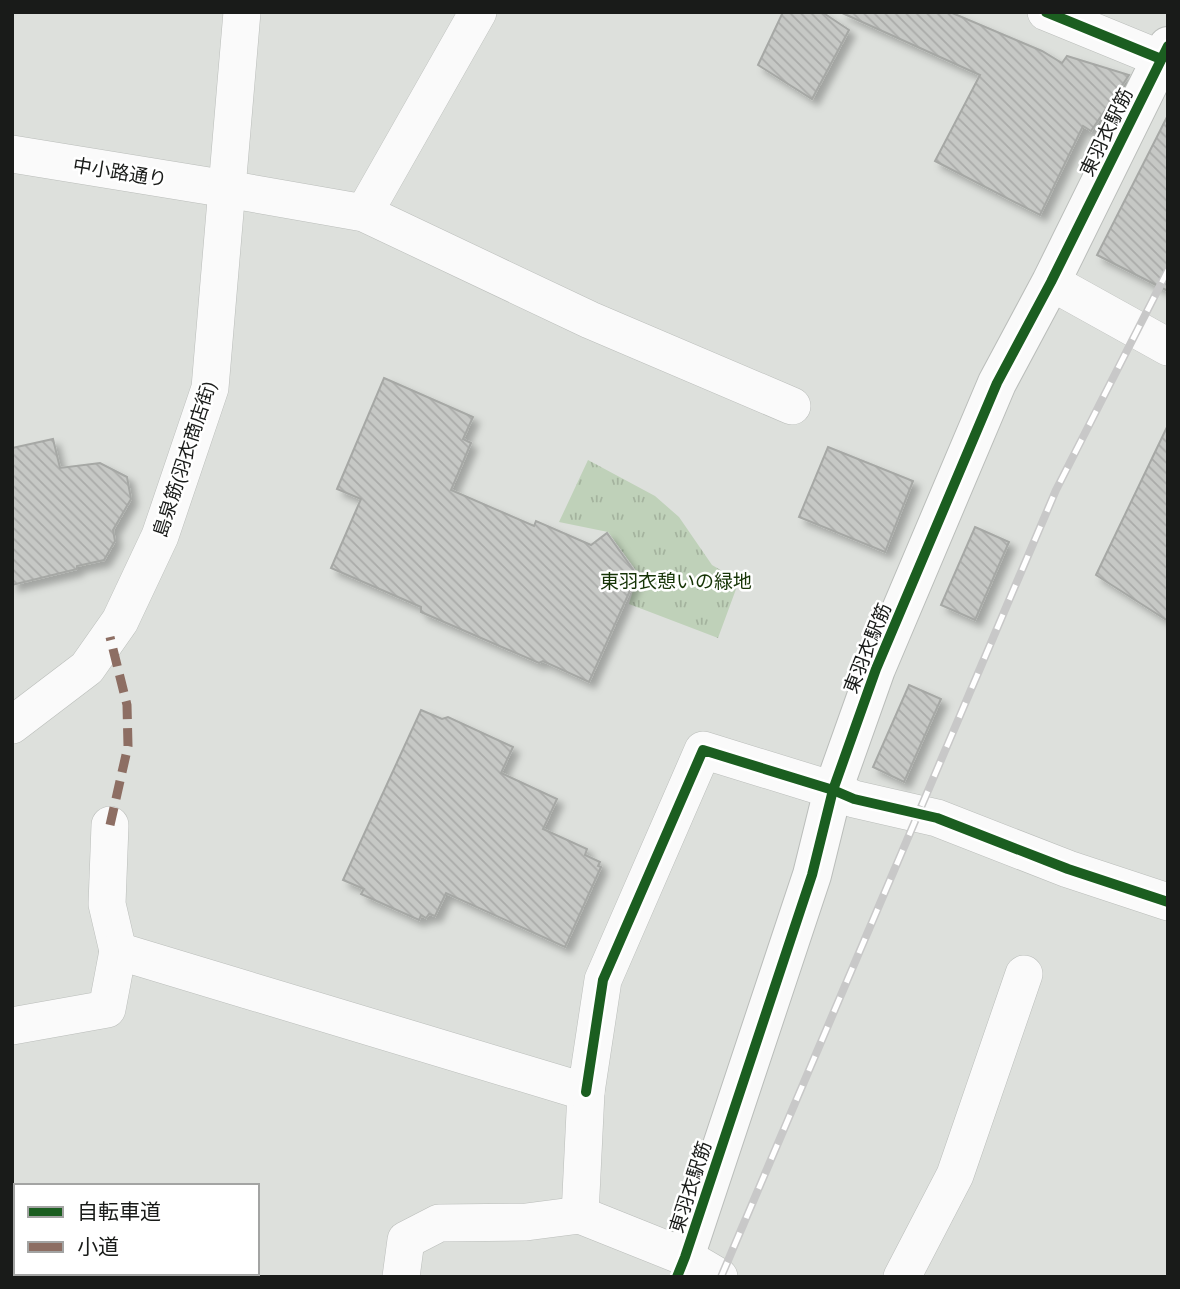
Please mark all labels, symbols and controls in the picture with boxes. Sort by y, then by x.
street label: 東羽衣駅筋 [1074,84,1138,180]
street label: 中小路通り [71,153,169,191]
street label: 島泉筋(羽衣商店街) [147,378,221,540]
park label: 東羽衣憩いの緑地 [600,569,752,593]
street label: 東羽衣駅筋 [838,599,896,697]
street label: 東羽衣駅筋 [664,1138,716,1236]
legend [14,1184,259,1275]
text: 自転車道 [77,1198,161,1225]
text: 小道 [77,1233,119,1260]

